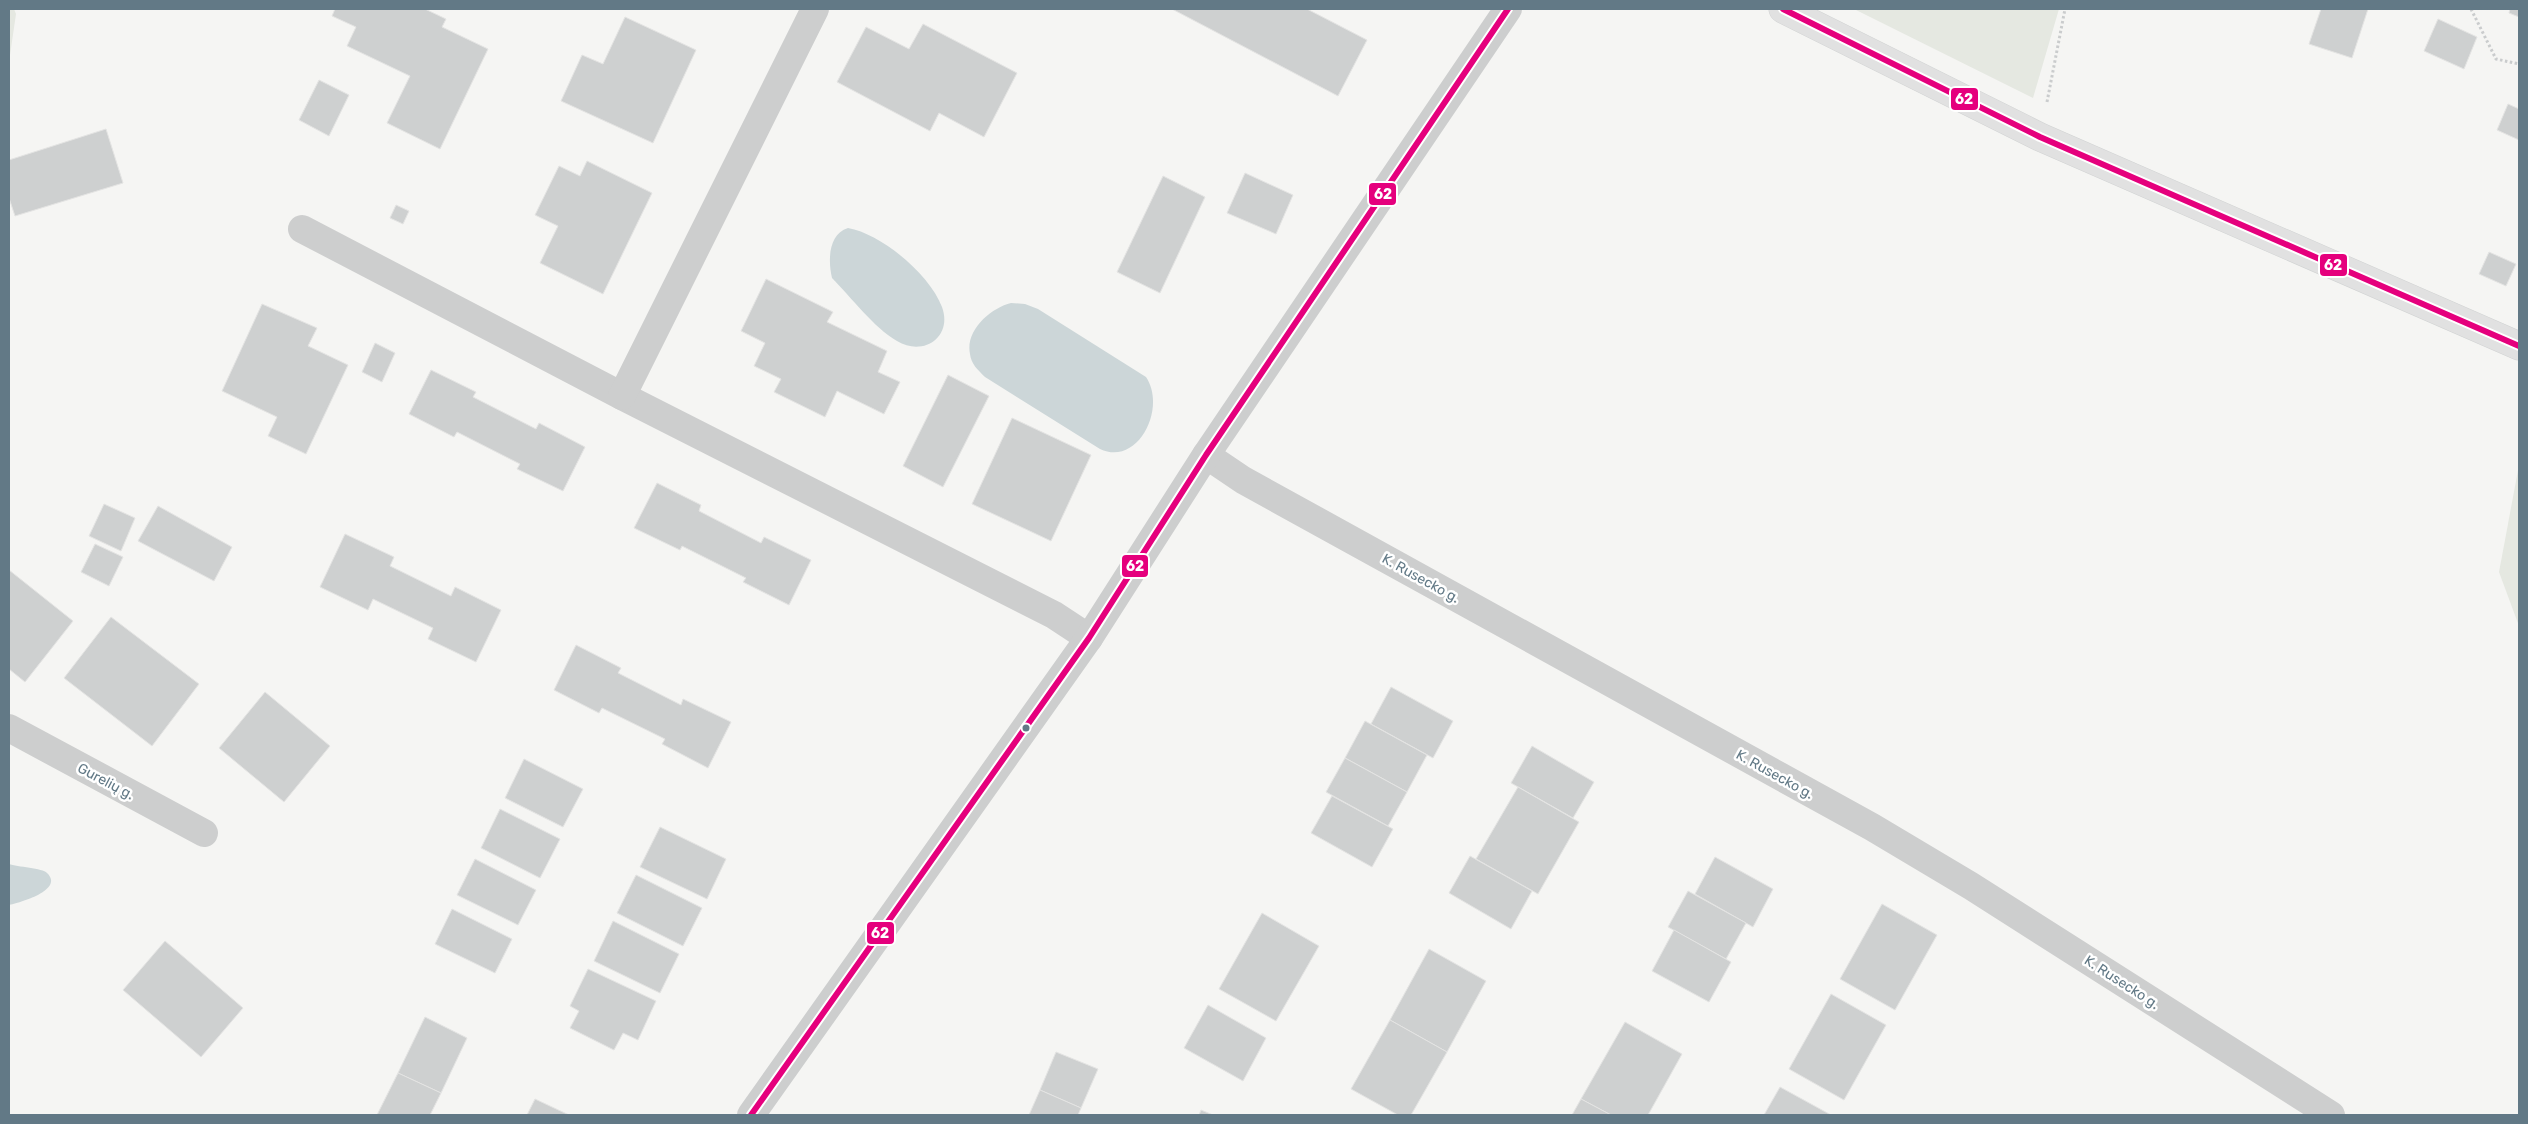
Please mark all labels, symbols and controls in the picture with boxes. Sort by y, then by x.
line badge: 62 [1950,87,1979,111]
text: 62 [1955,91,1973,108]
line badge: 62 [1368,182,1397,206]
text: 62 [1374,186,1392,203]
line badge: 62 [2319,253,2348,277]
text: 62 [2324,257,2342,274]
street label: K. Rusecko g. [1379,550,1462,607]
line badge: 62 [1121,554,1149,578]
text: 62 [1126,558,1144,575]
unlabelled marker [1021,723,1031,733]
street label: K. Rusecko g. [1733,746,1816,803]
street label: Gurelių g. [75,759,137,803]
line badge: 62 [866,921,895,945]
text: 62 [871,925,889,942]
street label: K. Rusecko g. [2081,952,2162,1013]

